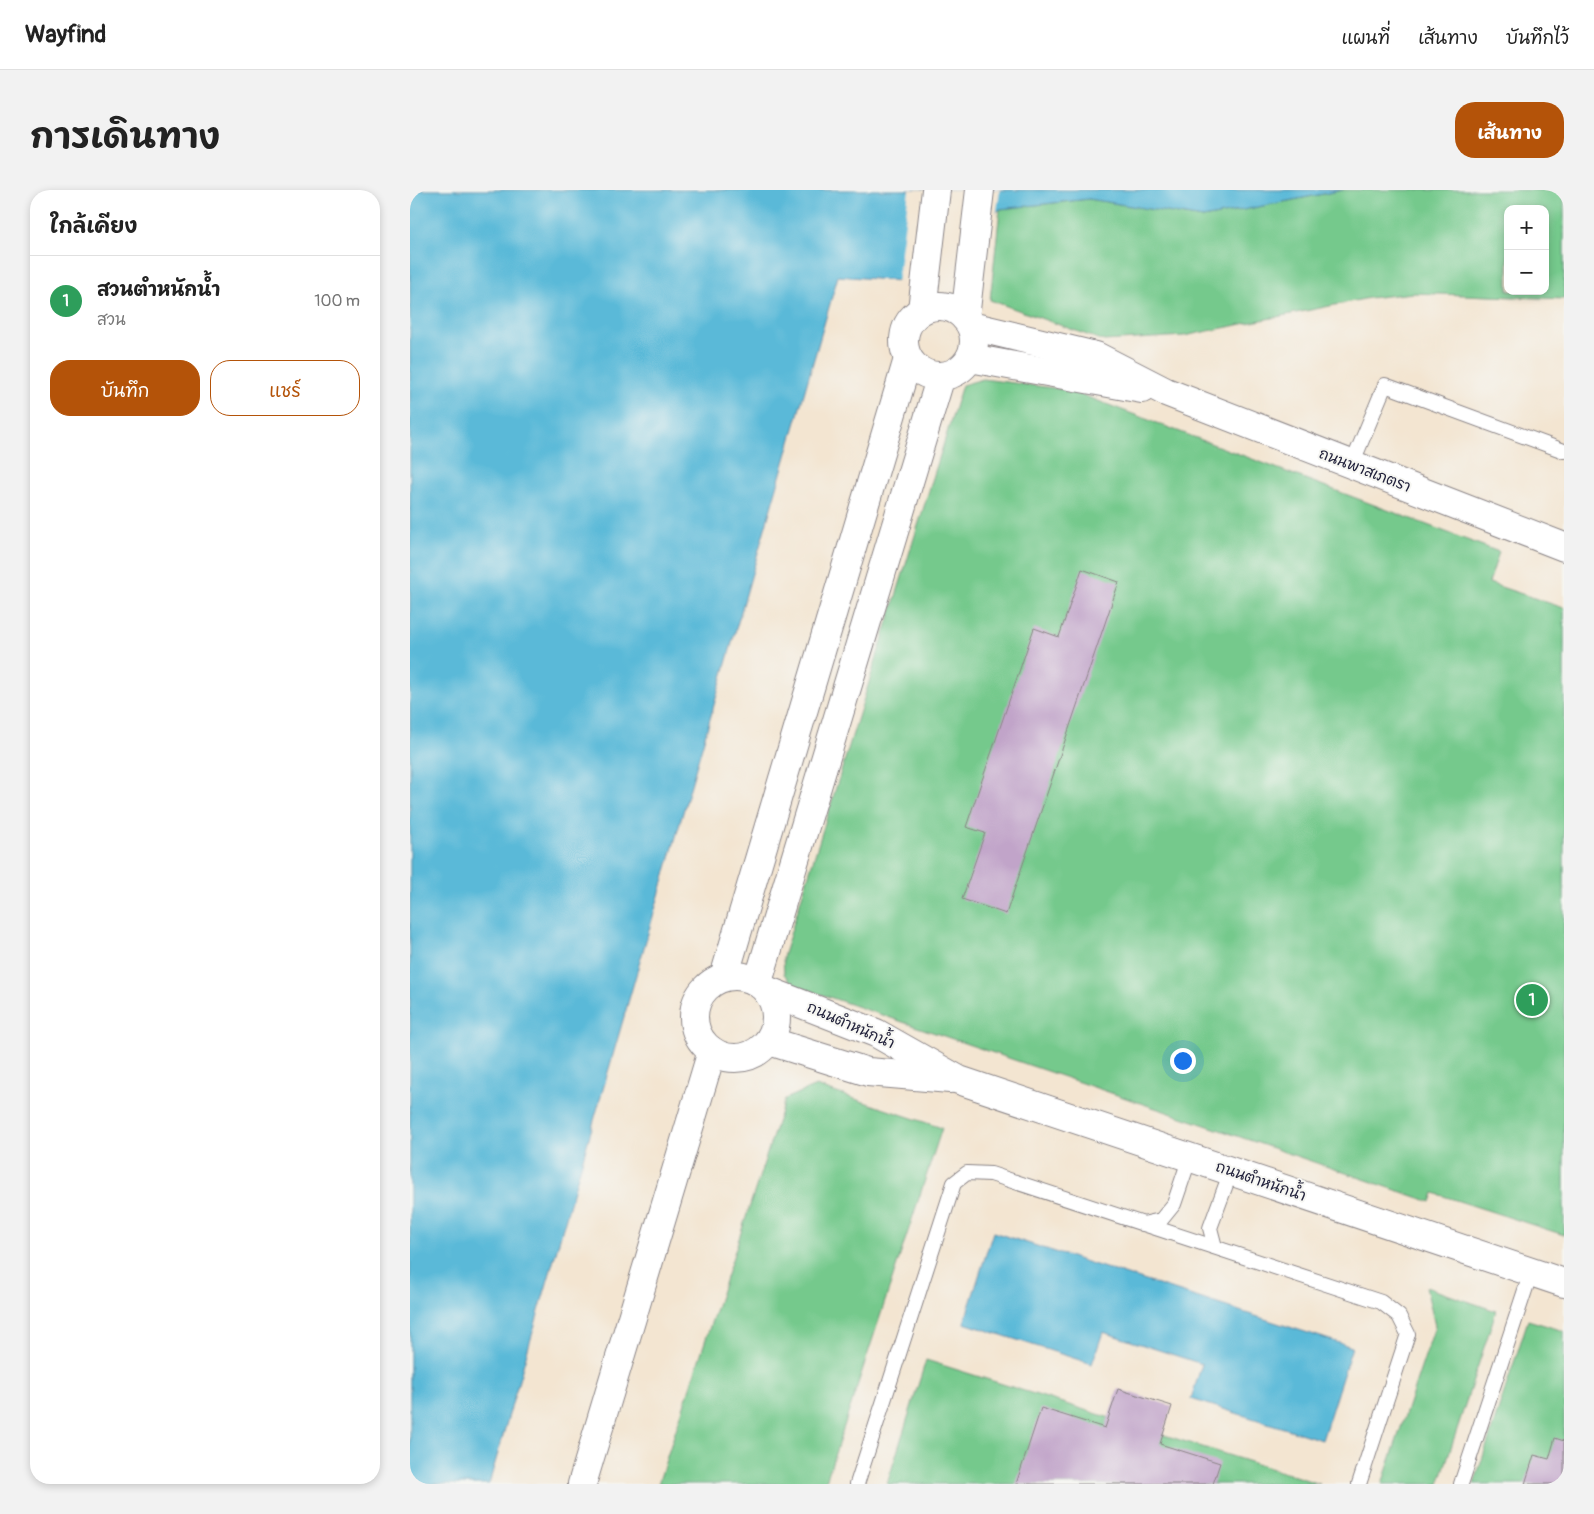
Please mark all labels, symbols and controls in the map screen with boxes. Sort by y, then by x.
text: Wayfind [25,20,106,49]
text: แผนที่ [1342,27,1390,50]
text: เส้นทาง [1418,27,1478,50]
text: บันทึกไว้ [1506,27,1569,50]
button: เส้นทาง [1455,102,1564,158]
text: การเดินทาง [30,115,220,159]
map controls [1504,205,1549,295]
button: + [1504,205,1549,250]
text: ใกล้เคียง [50,213,137,240]
button: − [1504,250,1549,295]
text: สวนตำหนักน้ำ [97,278,220,302]
text: 1 [63,291,69,311]
text: 100 m [314,291,360,311]
text: สวน [97,310,126,330]
button: บันทึก [50,360,200,416]
button: แชร์ [210,360,360,416]
street label: ถนนพาสเภตรา [1316,444,1413,497]
pin: 1 [1516,981,1548,1019]
street label: ถนนตำหนักน้ำ [804,993,900,1053]
your location [1170,1048,1196,1074]
street label: ถนนตำหนักน้ำ [1213,1152,1310,1206]

